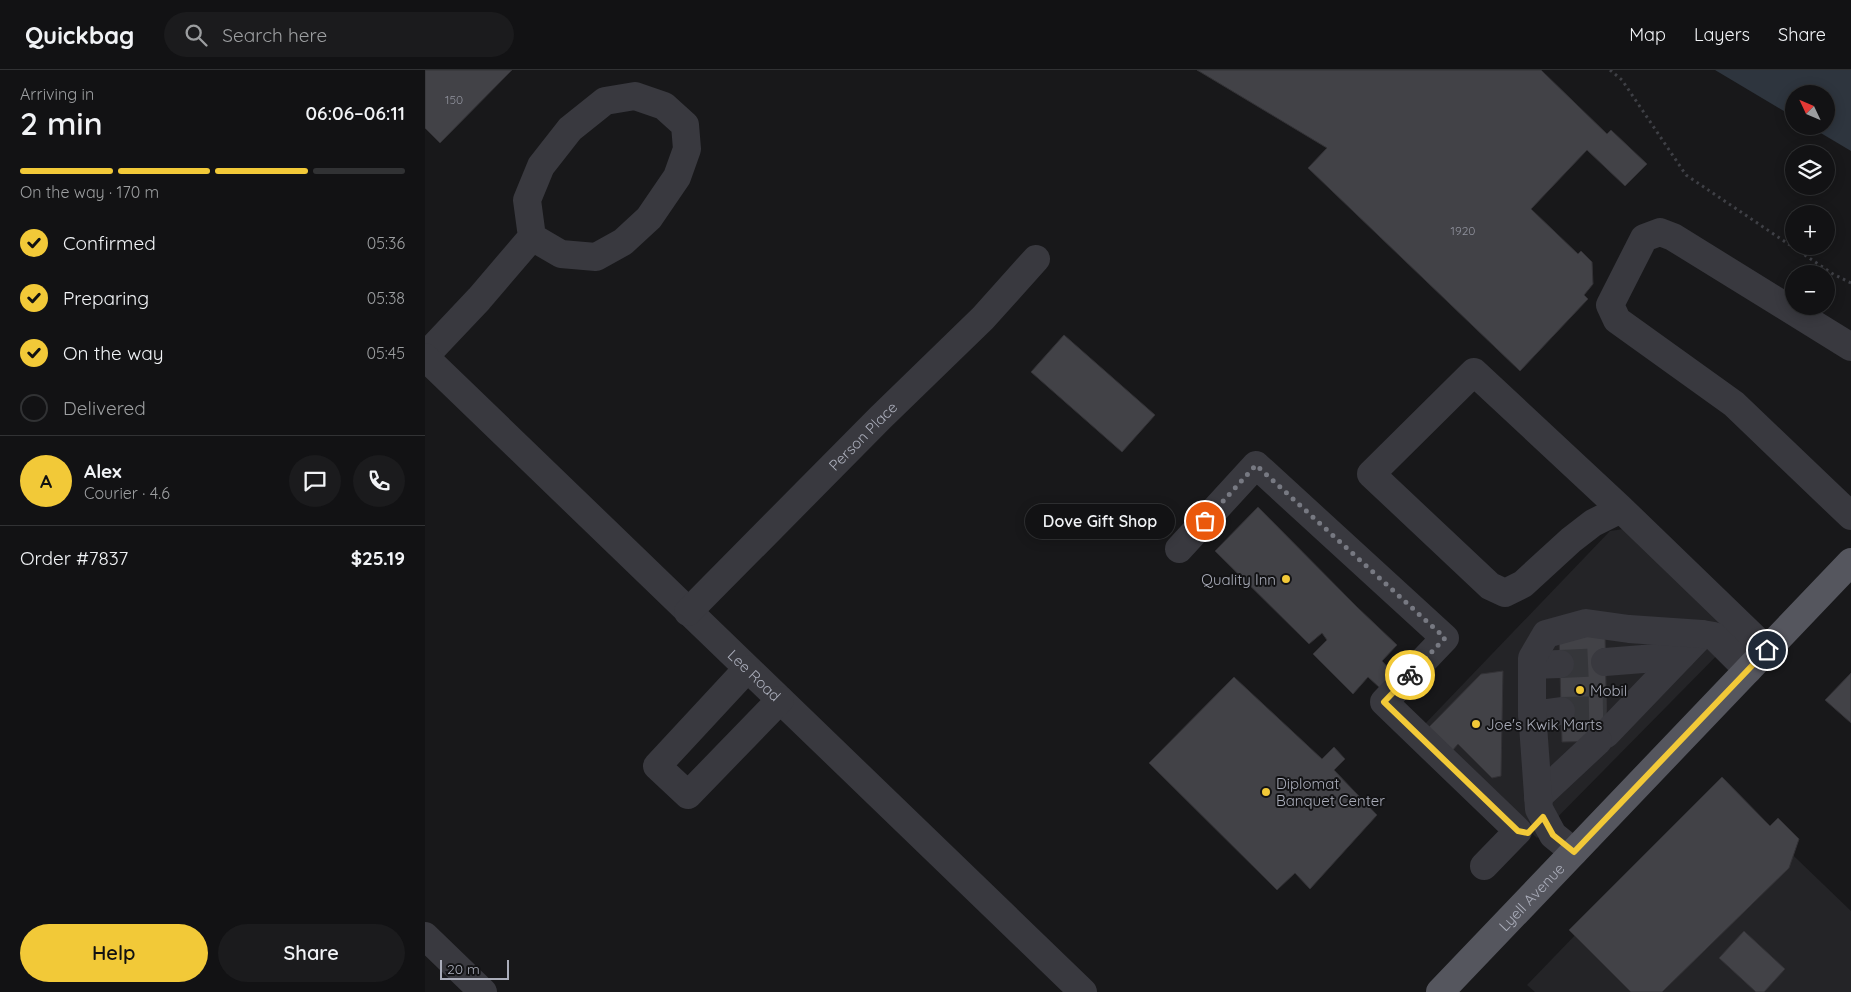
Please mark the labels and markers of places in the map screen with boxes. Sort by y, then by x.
pin [1184,500,1226,542]
callout: Dove Gift Shop [1025,504,1175,538]
place label: Quality Inn [1201,570,1276,589]
marker: Quality Inn [1280,573,1292,585]
pin [1746,629,1788,671]
place label: Mobil [1590,681,1627,700]
marker: Mobil [1574,684,1586,696]
place label: Joe's Kwik Marts [1486,715,1602,734]
marker: Joe's Kwik Marts [1470,718,1482,730]
place label: Diplomat Banquet Center [1276,774,1385,810]
marker: Diplomat Banquet Center [1260,786,1272,798]

